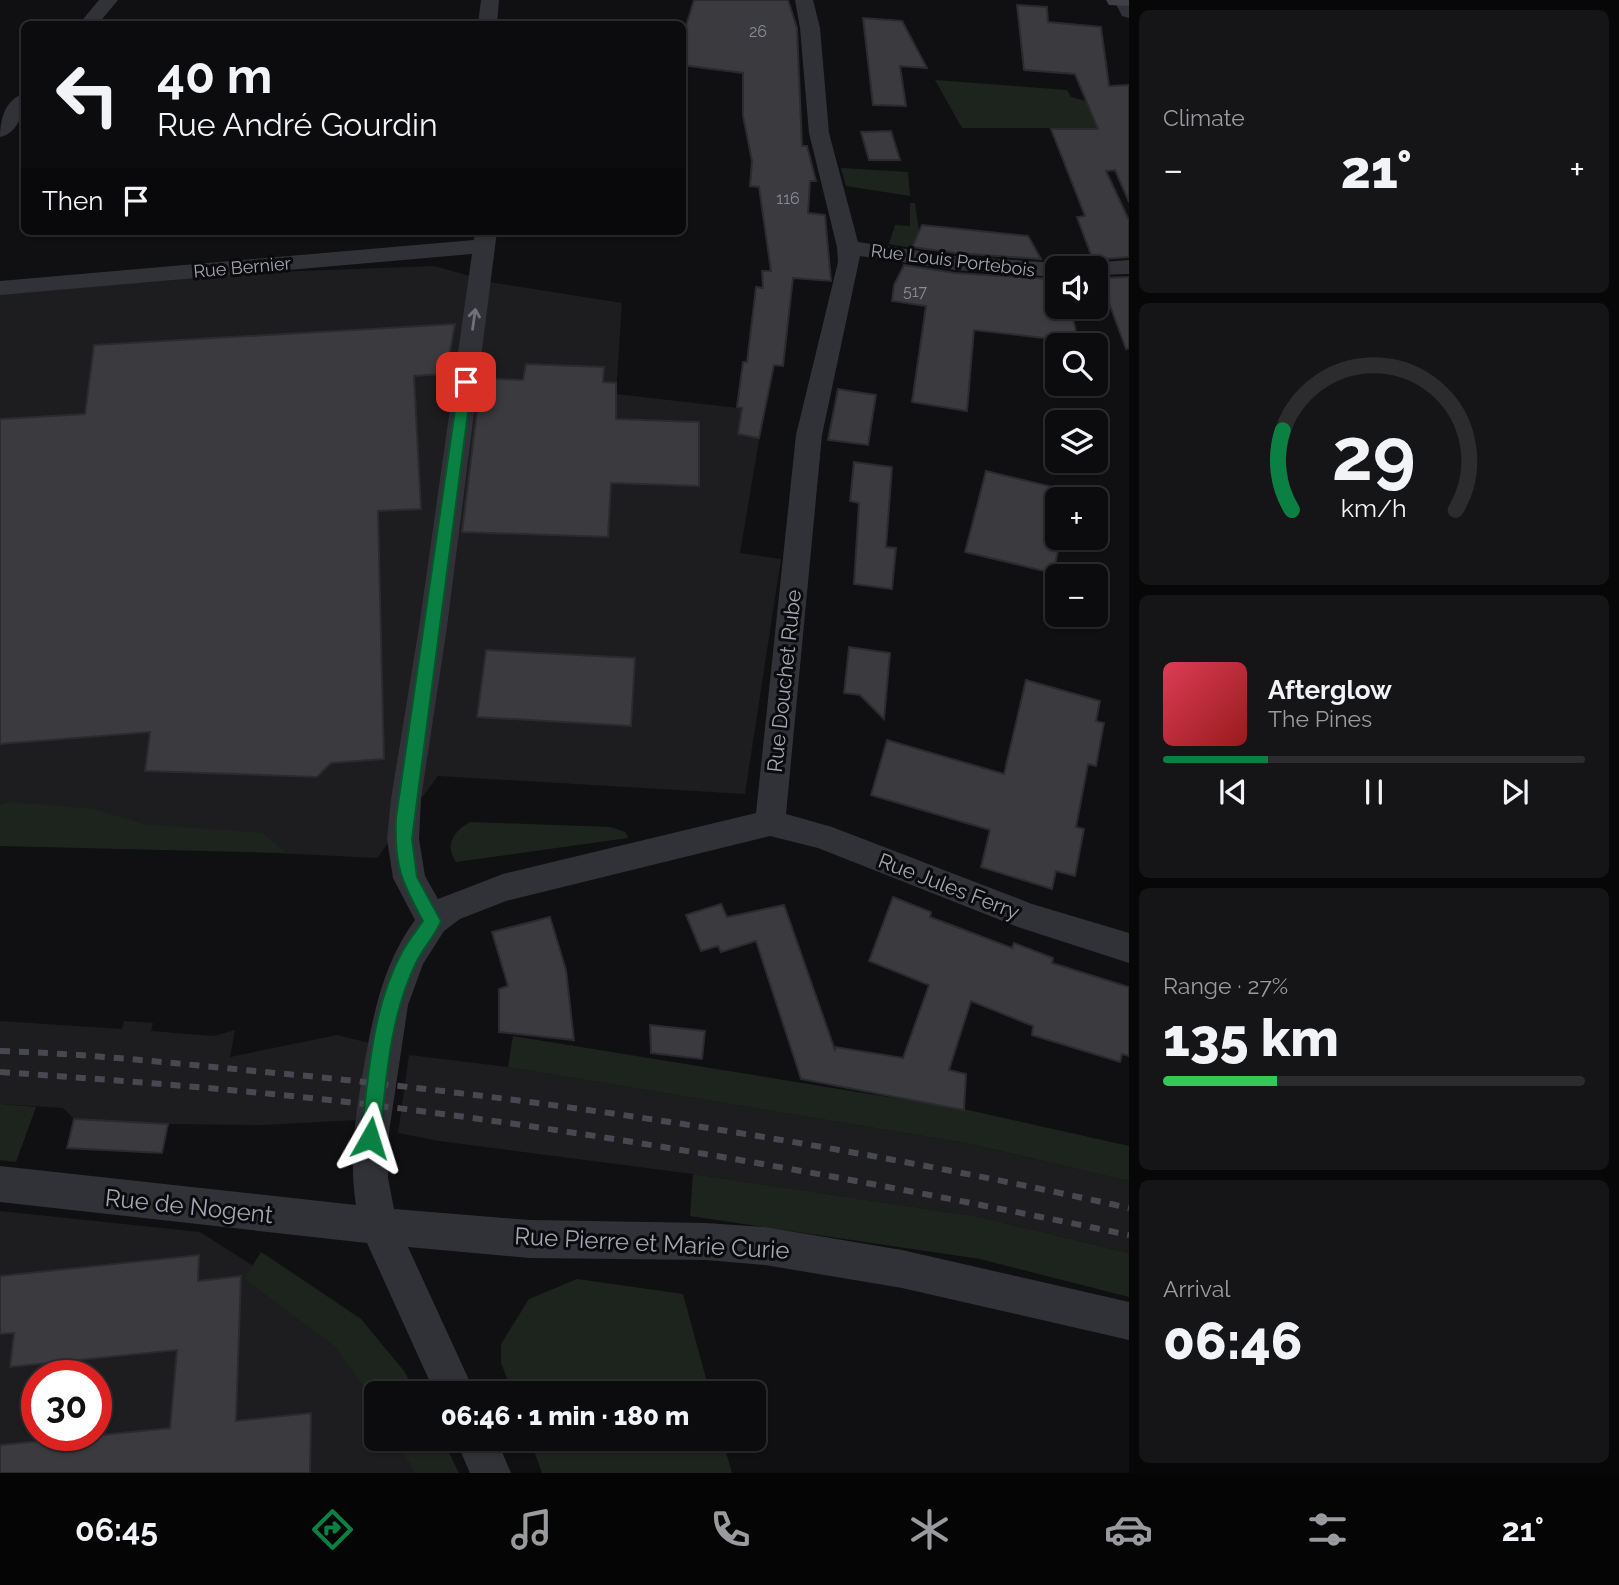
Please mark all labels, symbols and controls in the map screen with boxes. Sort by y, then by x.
house number: 26 [749,22,767,41]
text: 40 m [157,47,272,104]
icon: left [42,49,133,140]
text: Climate [1163,104,1245,131]
text: Rue André Gourdin [157,106,438,143]
text: 21° [1341,139,1412,200]
text: − [1163,147,1183,192]
text: + [1569,147,1585,192]
icon: arrive [117,182,155,220]
text: Then [42,186,103,216]
house number: 116 [776,189,800,208]
street label: Rue Louis Portebois [870,240,1037,281]
street label: Rue Bernier [192,252,292,282]
map controls [1045,256,1108,627]
button: sound [1045,256,1108,319]
house number: 517 [903,282,927,301]
one-way arrow [468,308,481,331]
button: search [1045,333,1108,396]
pin [436,352,496,412]
icon: arrive [447,363,485,401]
button: layers [1045,410,1108,473]
text: 29 [1332,412,1416,497]
button: + [1045,487,1108,550]
text: km/h [1341,493,1407,523]
button: − [1045,564,1108,627]
street label: Rue Douchet Rube [762,589,806,773]
text: Afterglow [1268,675,1392,705]
text: The Pines [1268,705,1372,732]
icon: previous [1214,773,1252,811]
icon: pause [1355,773,1393,811]
icon: next [1496,773,1534,811]
street label: Rue Jules Ferry [875,848,1023,924]
text: Range · 27% [1163,972,1288,999]
text: 135 km [1163,1007,1339,1068]
position arrow [333,1101,407,1175]
street label: Rue de Nogent [104,1183,274,1229]
street label: Rue Pierre et Marie Curie [514,1221,790,1265]
text: Arrival [1163,1275,1230,1302]
text: 06:46 [1163,1310,1302,1371]
speed limit sign: 30 [21,1360,112,1451]
text: 06:46 · 1 min · 180 m [441,1401,689,1431]
icon: directions [308,1505,357,1554]
icon: music [507,1505,556,1554]
icon: phone [706,1505,755,1554]
icon: climate [905,1505,954,1554]
icon: car [1104,1505,1153,1554]
icon: filters [1303,1505,1352,1554]
text: 06:45 [75,1511,158,1548]
text: 21° [1502,1511,1544,1548]

